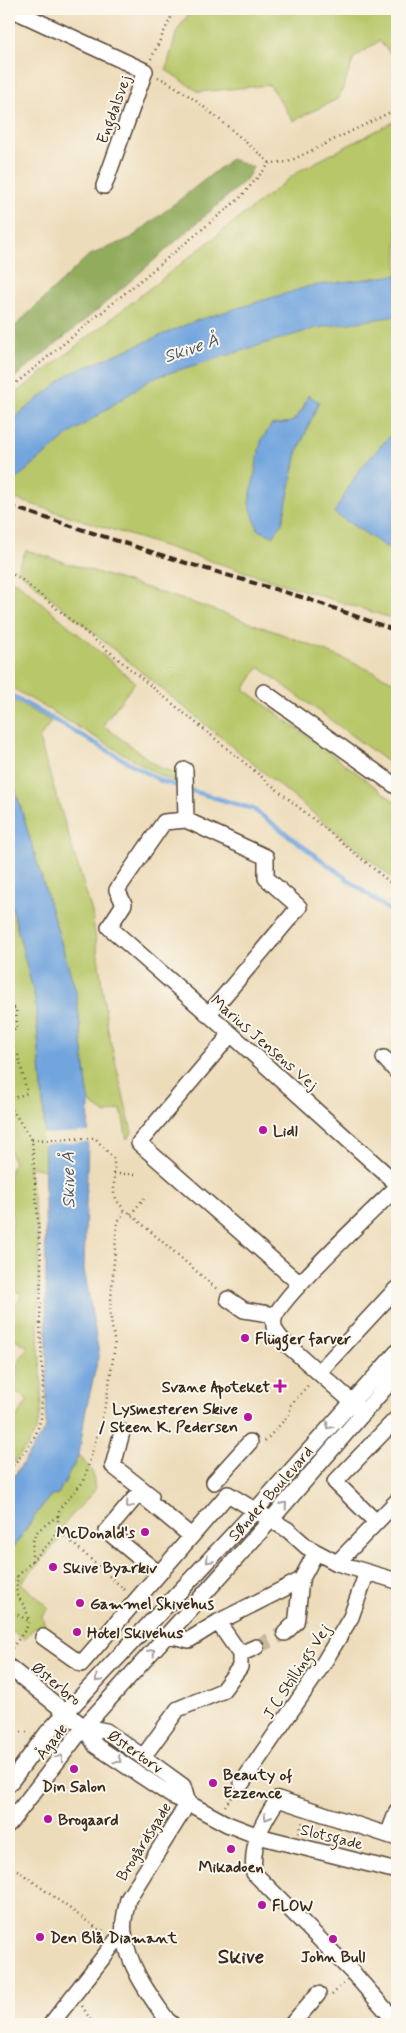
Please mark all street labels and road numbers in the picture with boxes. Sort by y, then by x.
street label: Engdalsvej [92,72,137,147]
street label: Marius Jensens Vej [206,991,322,1096]
street label: Sønder Boulevard [224,1442,318,1546]
street label: J C Stillings Vej [259,1620,337,1724]
street label: Østerbro [27,1658,86,1711]
street label: Ågade [31,1719,73,1765]
street label: Østertorv [103,1726,167,1779]
street label: Brogårdsgade [112,1798,177,1885]
street label: Slotsgade [298,1820,366,1856]

